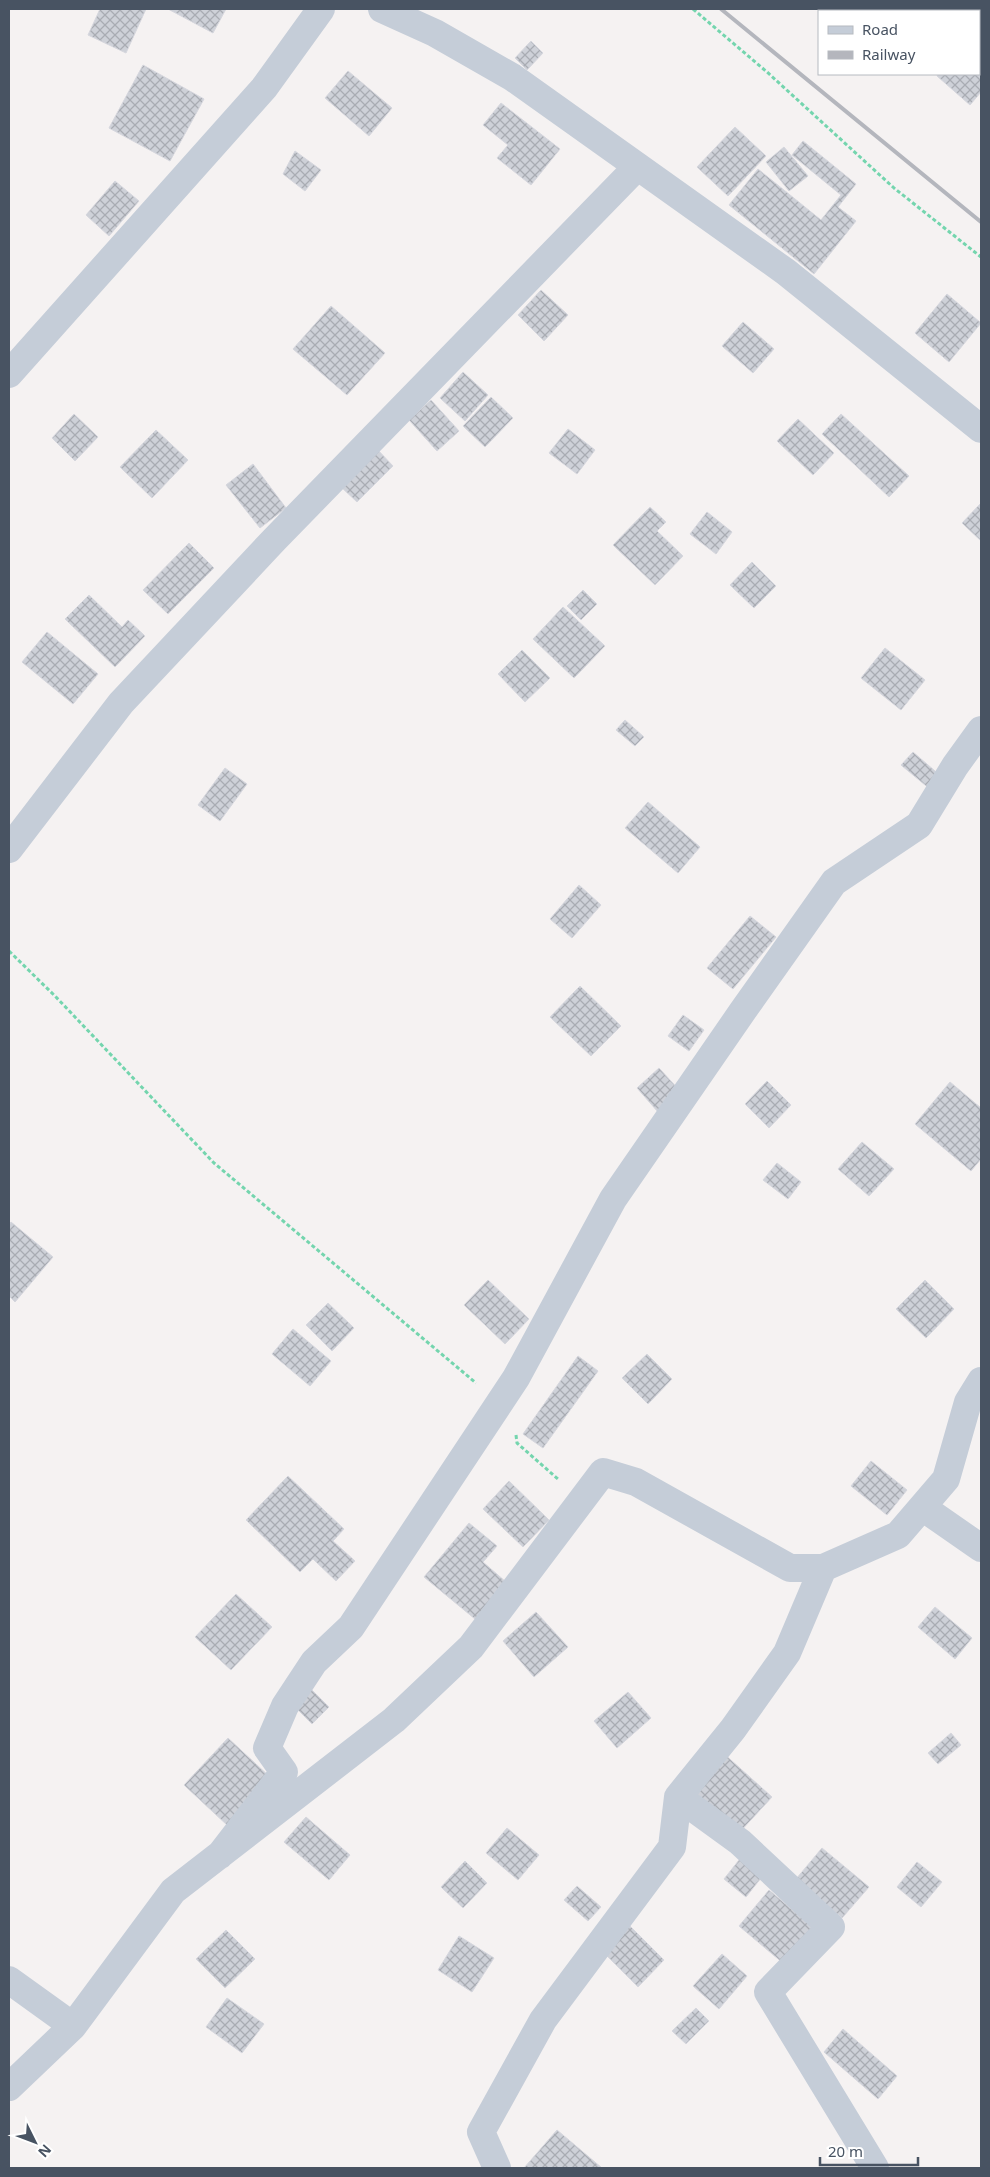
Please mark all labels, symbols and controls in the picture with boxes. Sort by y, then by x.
legend [818,10,980,75]
text: Road [862,19,898,39]
text: Railway [862,44,916,64]
north arrow [10,2117,60,2167]
scale bar [820,2134,918,2166]
text: N [34,2140,56,2162]
text: 20 m [828,2141,863,2161]

